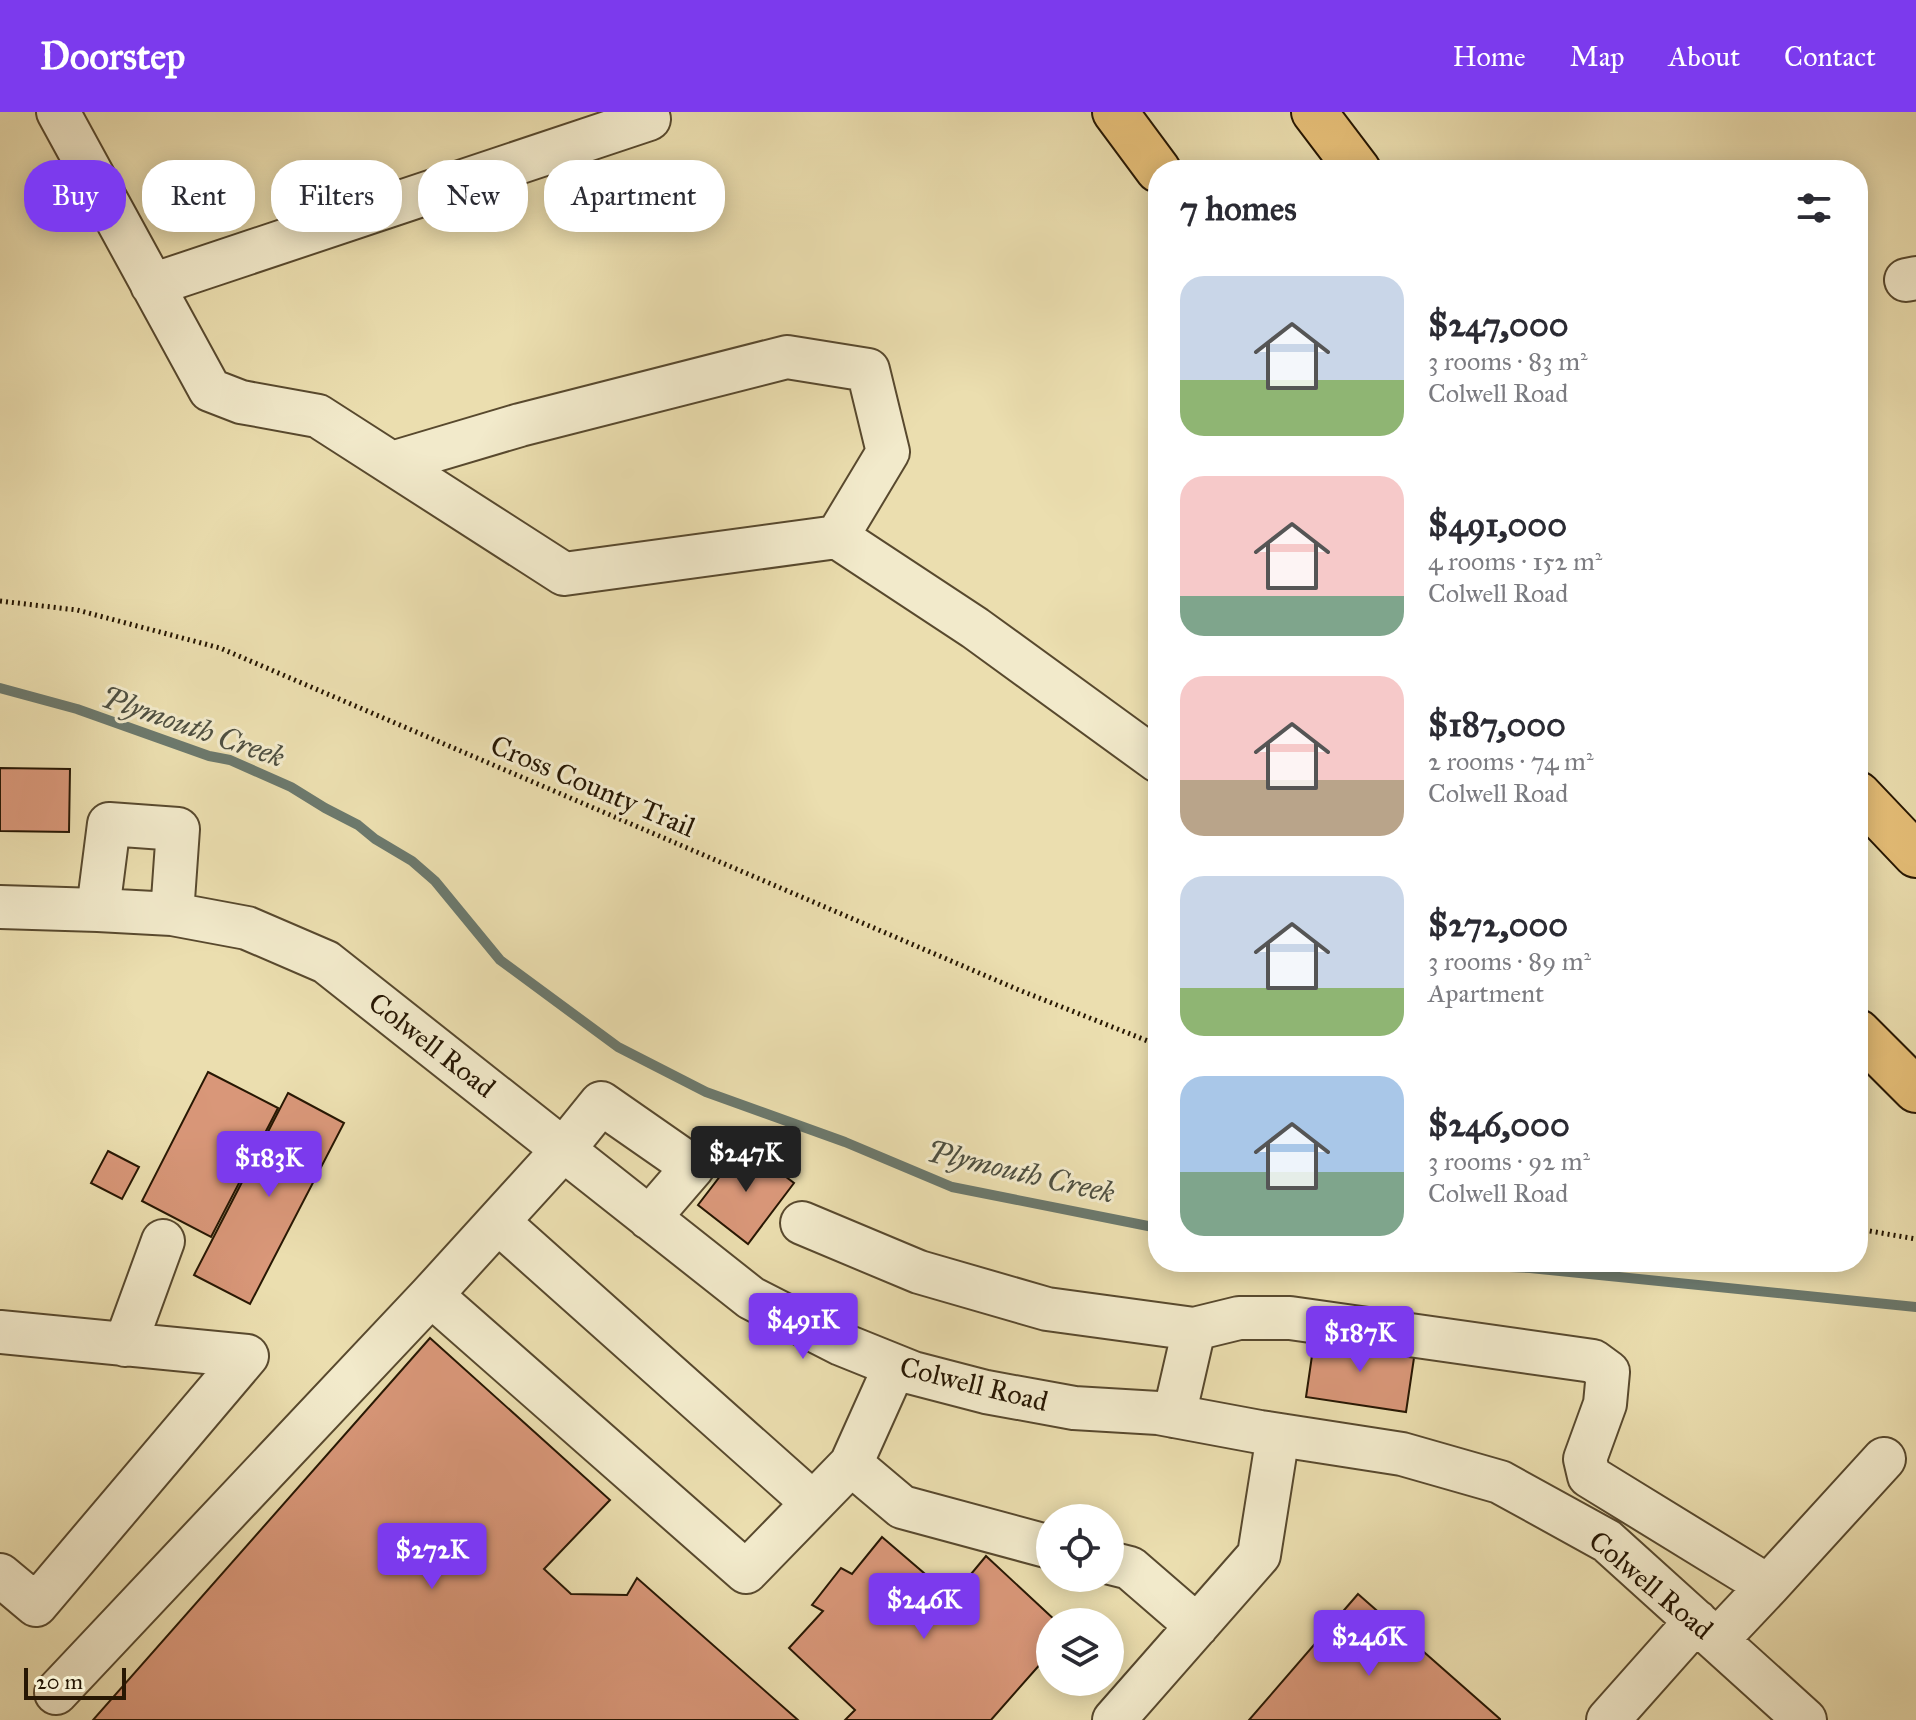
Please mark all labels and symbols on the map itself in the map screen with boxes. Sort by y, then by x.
water label: Plymouth Creek [97,679,289,775]
street label: Cross County Trail [485,727,701,845]
street label: Colwell Road [362,985,502,1105]
pin: $247K [690,1126,802,1194]
pin: $183K [213,1131,325,1199]
water label: Plymouth Creek [924,1133,1118,1211]
pin: $491K [747,1293,859,1361]
pin: $187K [1304,1306,1416,1374]
street label: Colwell Road [896,1349,1052,1419]
pin: $272K [376,1523,488,1591]
street label: Colwell Road [1582,1523,1720,1647]
pin: $246K [868,1573,980,1641]
pin: $246K [1313,1610,1425,1678]
scale bar [24,1664,126,1700]

